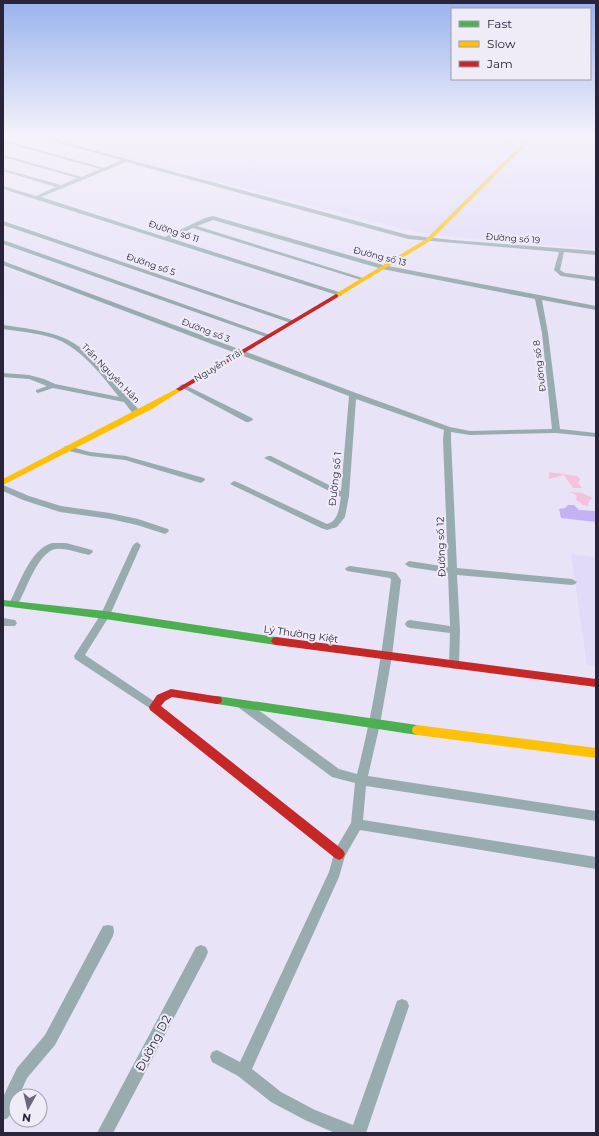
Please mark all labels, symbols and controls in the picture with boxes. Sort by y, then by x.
legend [451,8,591,80]
text: Fast [487,16,512,31]
text: Slow [487,36,516,51]
text: Jam [486,56,513,71]
street label: Đường số 11 [147,218,201,244]
street label: Đường số 19 [485,231,541,245]
street label: Đường số 13 [352,244,408,268]
street label: Đường số 5 [125,250,177,278]
street label: Đường số 3 [180,316,232,344]
street label: Đường số 8 [530,339,548,392]
street label: Trần Nguyên Hãn [80,341,142,405]
street label: Nguyễn Trãi [192,346,244,384]
street label: Đường số 1 [326,451,344,507]
street label: Đường số 12 [433,516,449,577]
street label: Lý Thường Kiệt [263,622,339,646]
street label: Đường D2 [132,1012,174,1074]
north arrow [8,1088,48,1128]
text: N [21,1110,32,1125]

